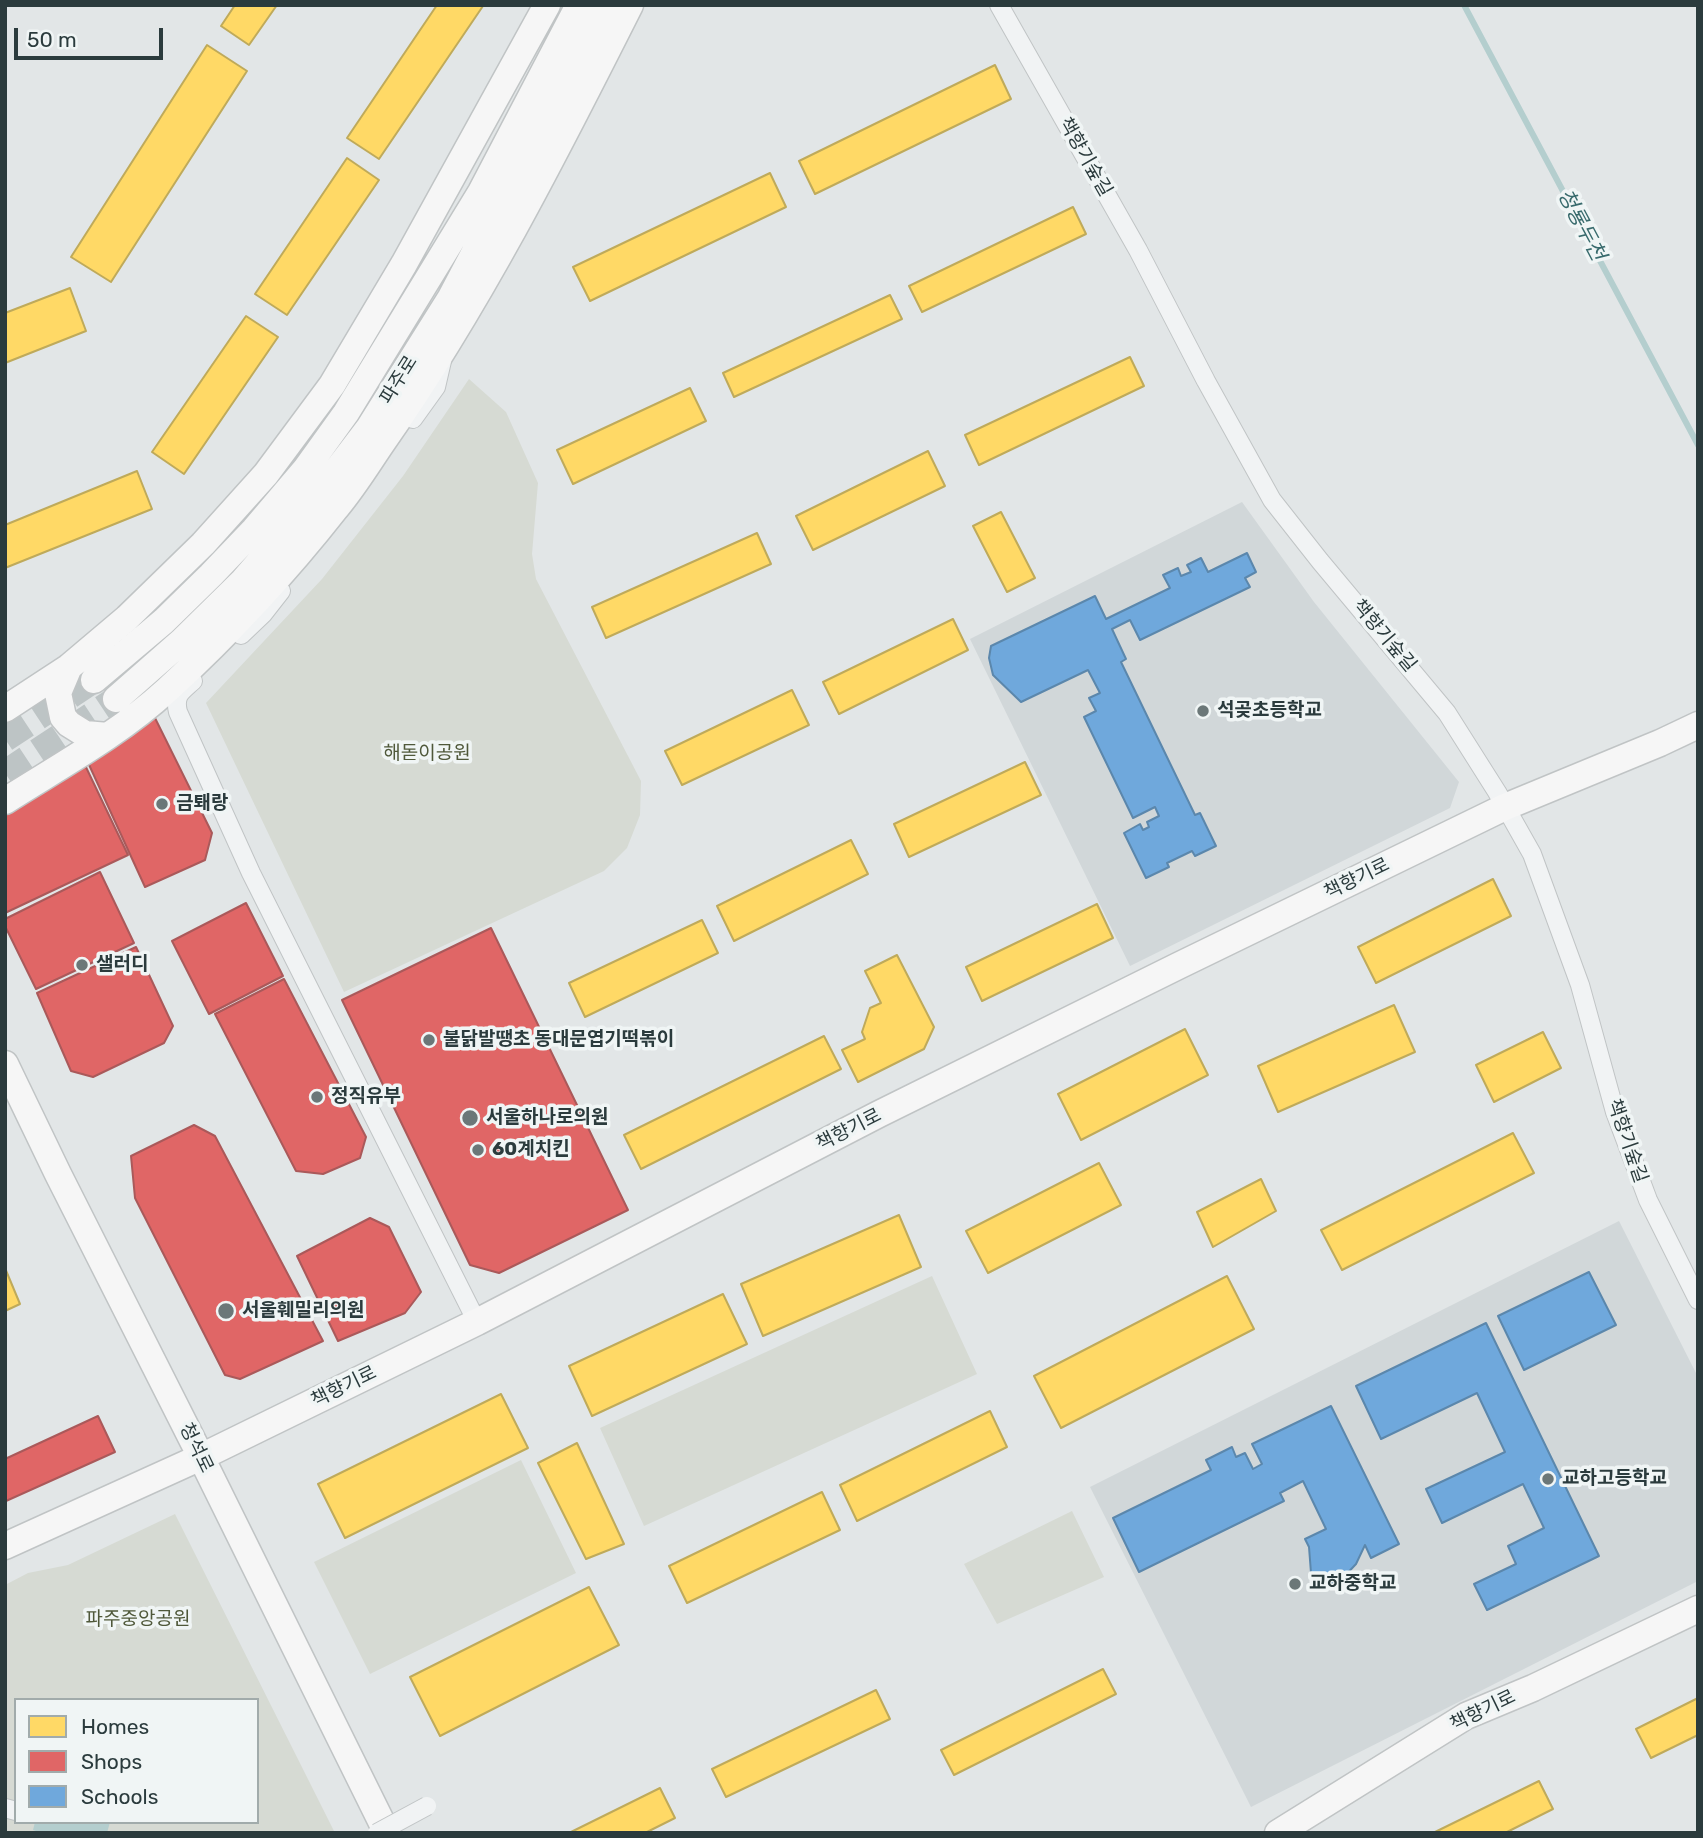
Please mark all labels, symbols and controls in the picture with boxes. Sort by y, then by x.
scale bar [18,14,166,58]
text: 50 m [27,27,77,52]
street label: 책향기숲길 [1053,113,1117,201]
water label: 청룡두천 [1552,185,1610,265]
street label: 파주로 [375,352,423,408]
street label: 책향기숲길 [1347,595,1421,677]
place label: 석곶초등학교 [1217,700,1322,722]
marker: 석곶초등학교 [1195,703,1211,719]
park label: 해돋이공원 [383,743,471,765]
place label: 금퇘랑 [176,793,228,815]
marker: 금퇘랑 [154,796,170,812]
street label: 책향기로 [1321,853,1393,905]
place label: 샐러디 [96,954,148,976]
marker: 샐러디 [74,957,90,973]
place label: 불닭발땡초 동대문엽기떡볶이 [443,1029,674,1051]
marker: 불닭발땡초 동대문엽기떡볶이 [421,1032,437,1048]
place label: 정직유부 [331,1086,401,1108]
marker: 정직유부 [309,1089,325,1105]
street label: 책향기숲길 [1602,1096,1652,1186]
street label: 책향기로 [813,1104,885,1156]
place label: 서울하나로의원 [486,1107,608,1129]
marker: 서울하나로의원 [460,1108,480,1128]
place label: 60계치킨 [492,1139,570,1161]
marker: 60계치킨 [470,1142,486,1158]
place label: 서울훼밀리의원 [242,1300,364,1322]
marker: 서울훼밀리의원 [216,1301,236,1321]
street label: 책향기로 [308,1361,380,1413]
street label: 청석로 [174,1419,218,1477]
place label: 교하고등학교 [1562,1468,1667,1490]
marker: 교하고등학교 [1540,1471,1556,1487]
place label: 교하중학교 [1309,1573,1396,1595]
marker: 교하중학교 [1287,1576,1303,1592]
park label: 파주중앙공원 [86,1609,190,1631]
street label: 책향기로 [1447,1685,1519,1737]
legend [14,1698,259,1824]
text: Homes [81,1714,149,1739]
text: Shops [81,1749,142,1774]
text: Schools [81,1784,158,1809]

